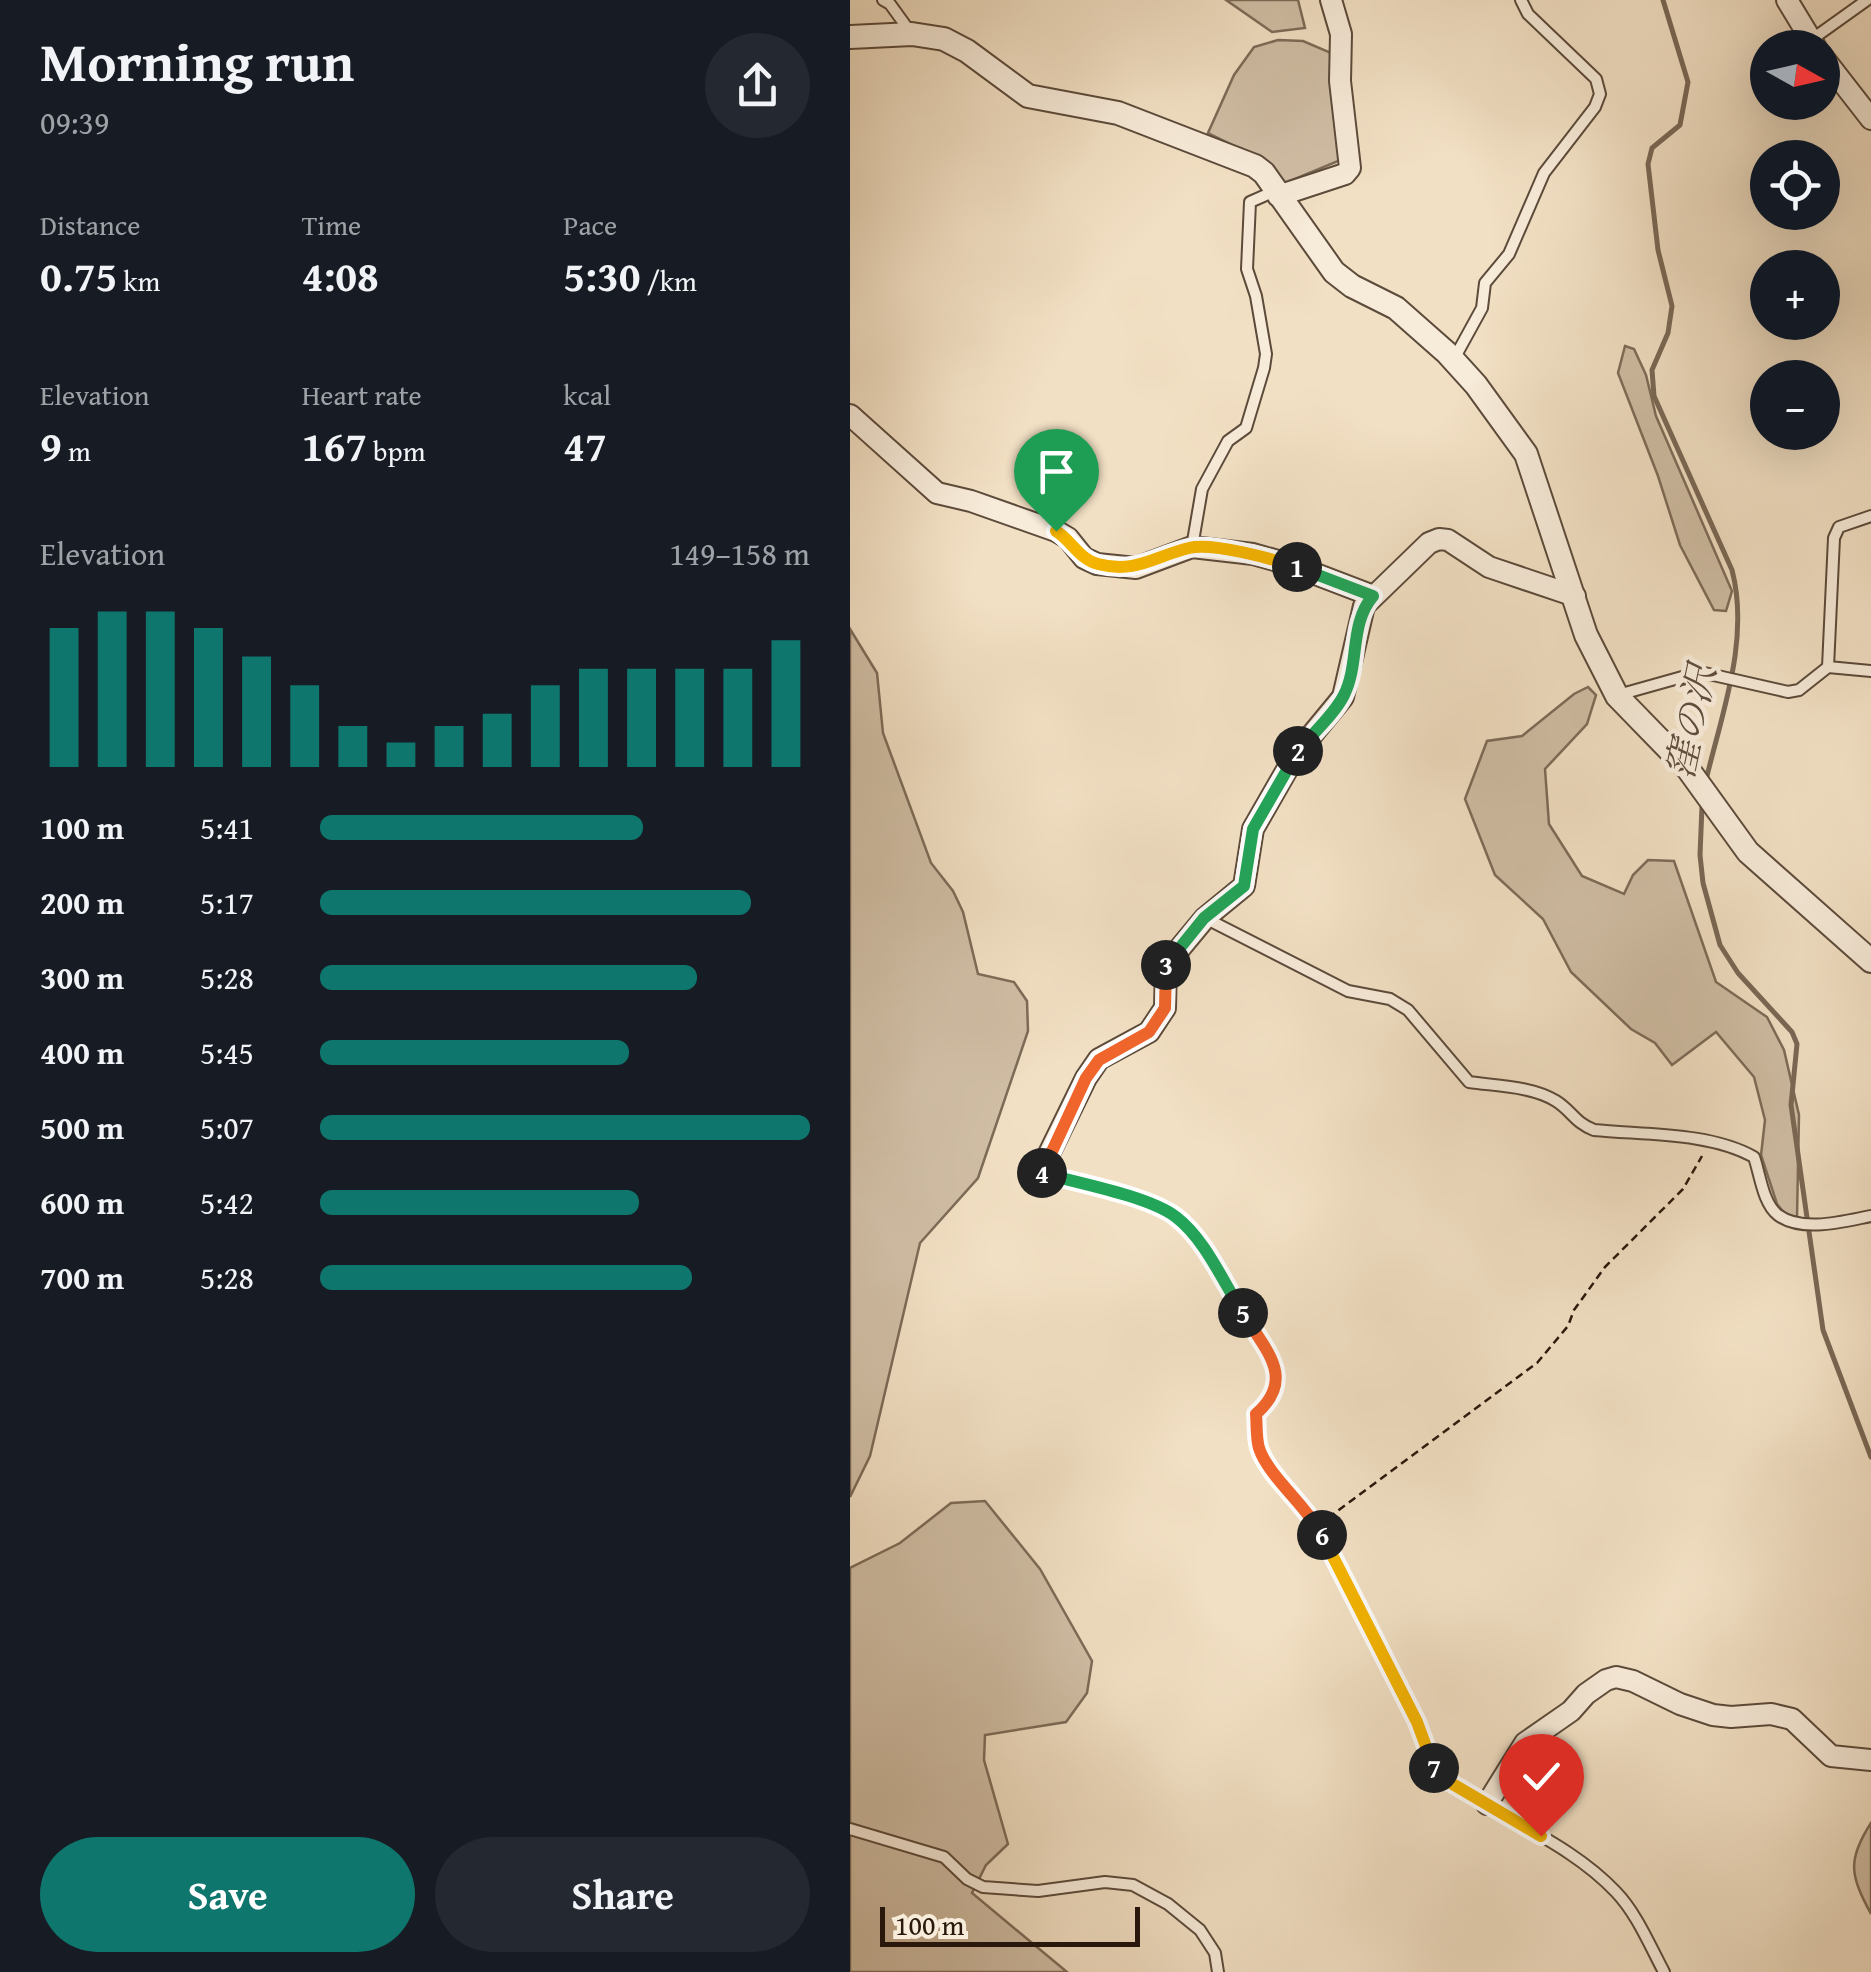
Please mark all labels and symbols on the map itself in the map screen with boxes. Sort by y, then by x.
north arrow [1750,30,1840,120]
pin [1014,429,1099,532]
pin: 1 [1272,542,1322,592]
water label: 窪の沢 [1651,656,1730,783]
pin: 2 [1273,726,1323,776]
pin: 3 [1141,940,1191,990]
pin: 4 [1017,1148,1067,1198]
pin: 5 [1218,1288,1268,1338]
pin: 6 [1297,1510,1347,1560]
pin [1499,1734,1584,1837]
pin: 7 [1409,1743,1459,1793]
scale bar [880,1902,1140,1946]

